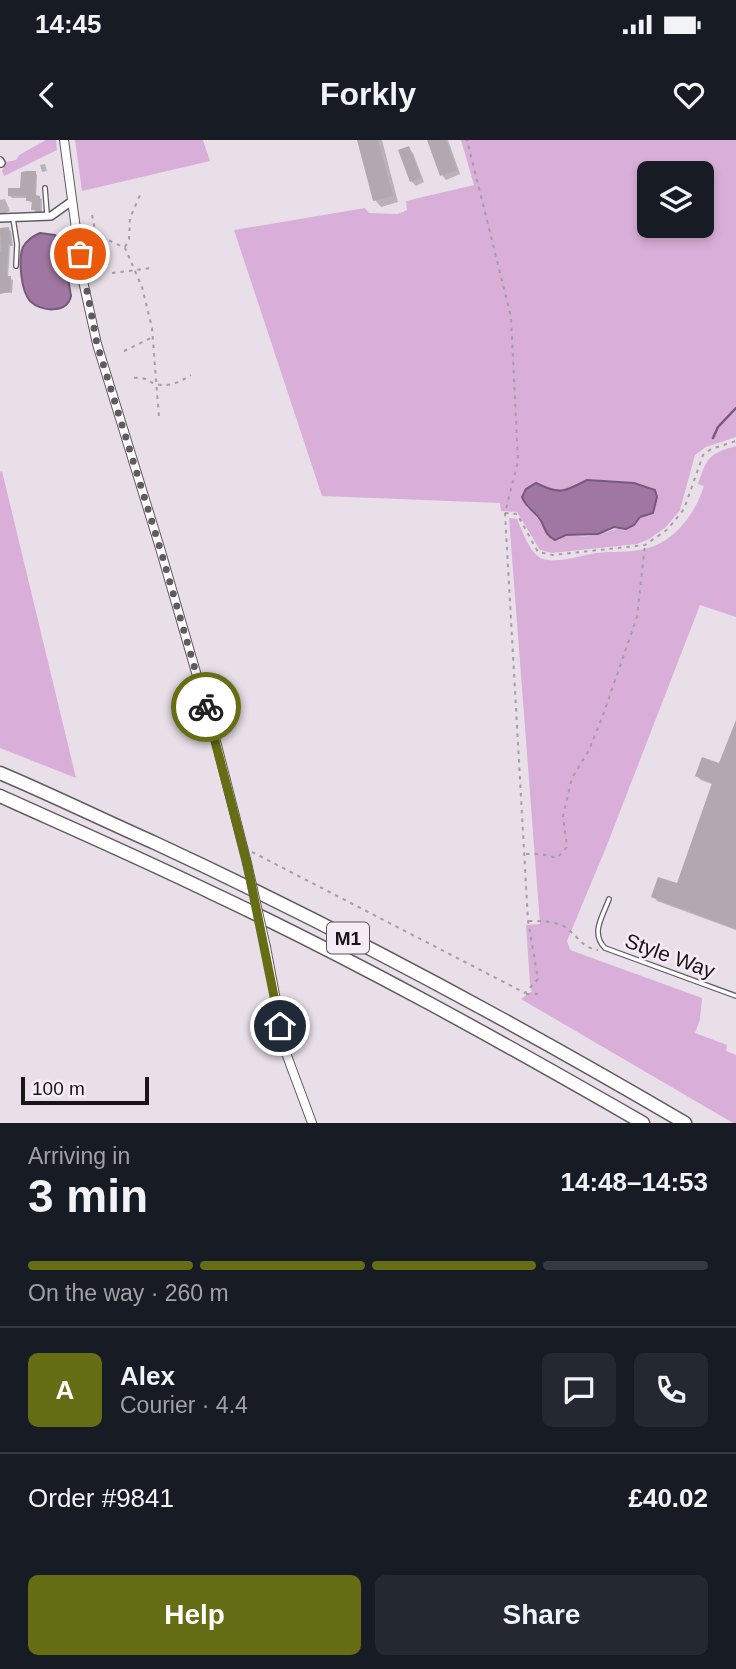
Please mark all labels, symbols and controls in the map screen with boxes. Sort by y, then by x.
text: 14:45 [35,9,102,39]
icon: back [28,76,66,114]
text: Forkly [320,76,416,112]
icon: heart [670,76,708,114]
map controls [637,161,714,238]
button: layers [637,161,714,238]
pin [50,224,110,284]
icon: bag [61,235,99,273]
courier [171,672,241,742]
icon: bike [187,688,225,726]
road number: M1 [327,922,369,954]
street label: Style Way [622,929,719,983]
pin [250,996,310,1056]
icon: home [261,1007,299,1045]
scale bar [21,1074,149,1106]
text: 100 m [32,1078,85,1099]
text: Arriving in [28,1143,130,1169]
text: 14:48–14:53 [561,1167,708,1197]
text: 3 min [28,1170,148,1222]
text: On the way · 260 m [28,1280,229,1306]
button: chat [542,1353,616,1427]
button: phone [634,1353,708,1427]
text: Alex [120,1361,175,1391]
text: A [56,1375,74,1405]
text: Courier · 4.4 [120,1392,248,1418]
text: Order #9841 [28,1483,174,1513]
text: £40.02 [628,1483,708,1513]
button: Help [28,1575,361,1655]
button: Share [375,1575,708,1655]

